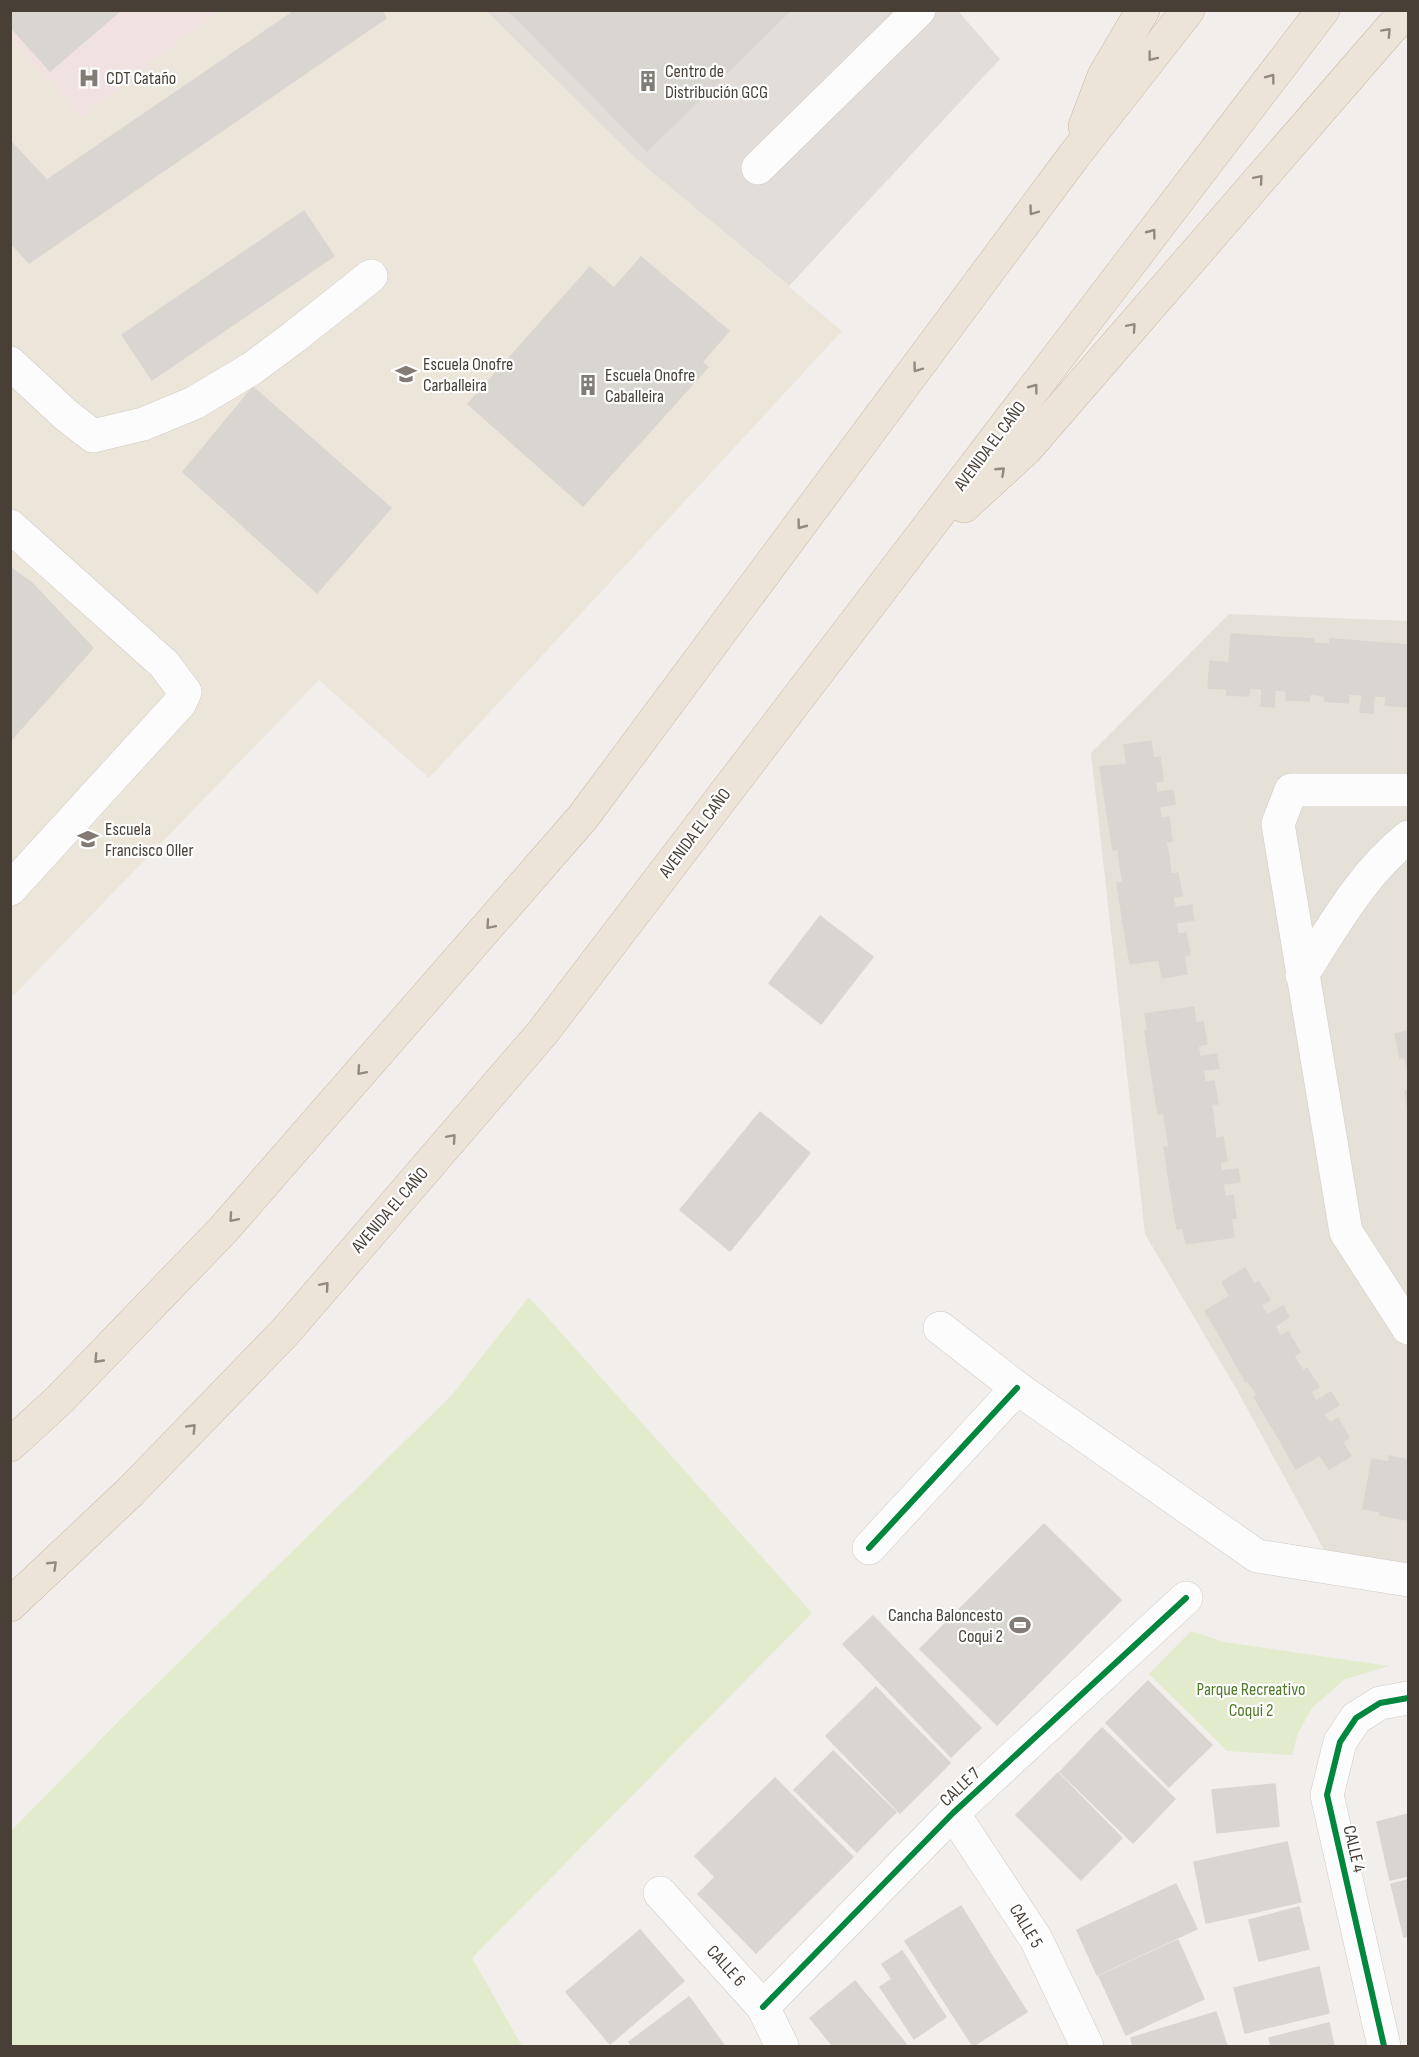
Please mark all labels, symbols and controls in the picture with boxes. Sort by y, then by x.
one-way arrow [1380,28,1391,39]
one-way arrow [1148,50,1159,61]
place label: Centro de Distribución GCG [665,61,768,103]
hospital icon: CDT Cataño [77,66,101,90]
place label: CDT Cataño [106,68,176,89]
building icon: Centro de Distribución GCG [636,69,660,93]
one-way arrow [1263,74,1274,85]
one-way arrow [1252,175,1263,186]
one-way arrow [1029,205,1040,216]
one-way arrow [1145,229,1156,240]
one-way arrow [1125,323,1136,333]
place label: Escuela Onofre Carballeira [423,354,513,396]
school or university icon: Escuela Onofre Carballeira [394,362,418,386]
one-way arrow [914,362,925,373]
place label: Escuela Onofre Caballeira [605,365,695,407]
building icon: Escuela Onofre Caballeira [576,373,600,397]
one-way arrow [1027,384,1038,395]
street label: AVENIDA EL CAÑO [949,397,1030,496]
one-way arrow [994,468,1005,479]
one-way arrow [798,518,809,529]
street label: AVENIDA EL CAÑO [654,784,735,883]
place label: Escuela Francisco Oller [105,819,194,861]
school or university icon: Escuela Francisco Oller [76,827,100,851]
one-way arrow [486,918,497,929]
one-way arrow [357,1064,368,1075]
one-way arrow [445,1134,456,1145]
street label: AVENIDA EL CAÑO [347,1163,433,1258]
one-way arrow [229,1211,240,1222]
one-way arrow [318,1282,329,1293]
one-way arrow [94,1353,105,1363]
one-way arrow [184,1425,195,1436]
one-way arrow [46,1561,57,1572]
place label: Cancha Baloncesto Coqui 2 [888,1605,1003,1647]
sports icon: Cancha Baloncesto Coqui 2 [1008,1613,1032,1637]
park label: Parque Recreativo Coqui 2 [1197,1679,1305,1721]
street label: CALLE 7 [936,1763,985,1811]
street label: CALLE 4 [1338,1823,1370,1875]
street label: CALLE 5 [1005,1900,1047,1952]
street label: CALLE 6 [702,1941,750,1991]

